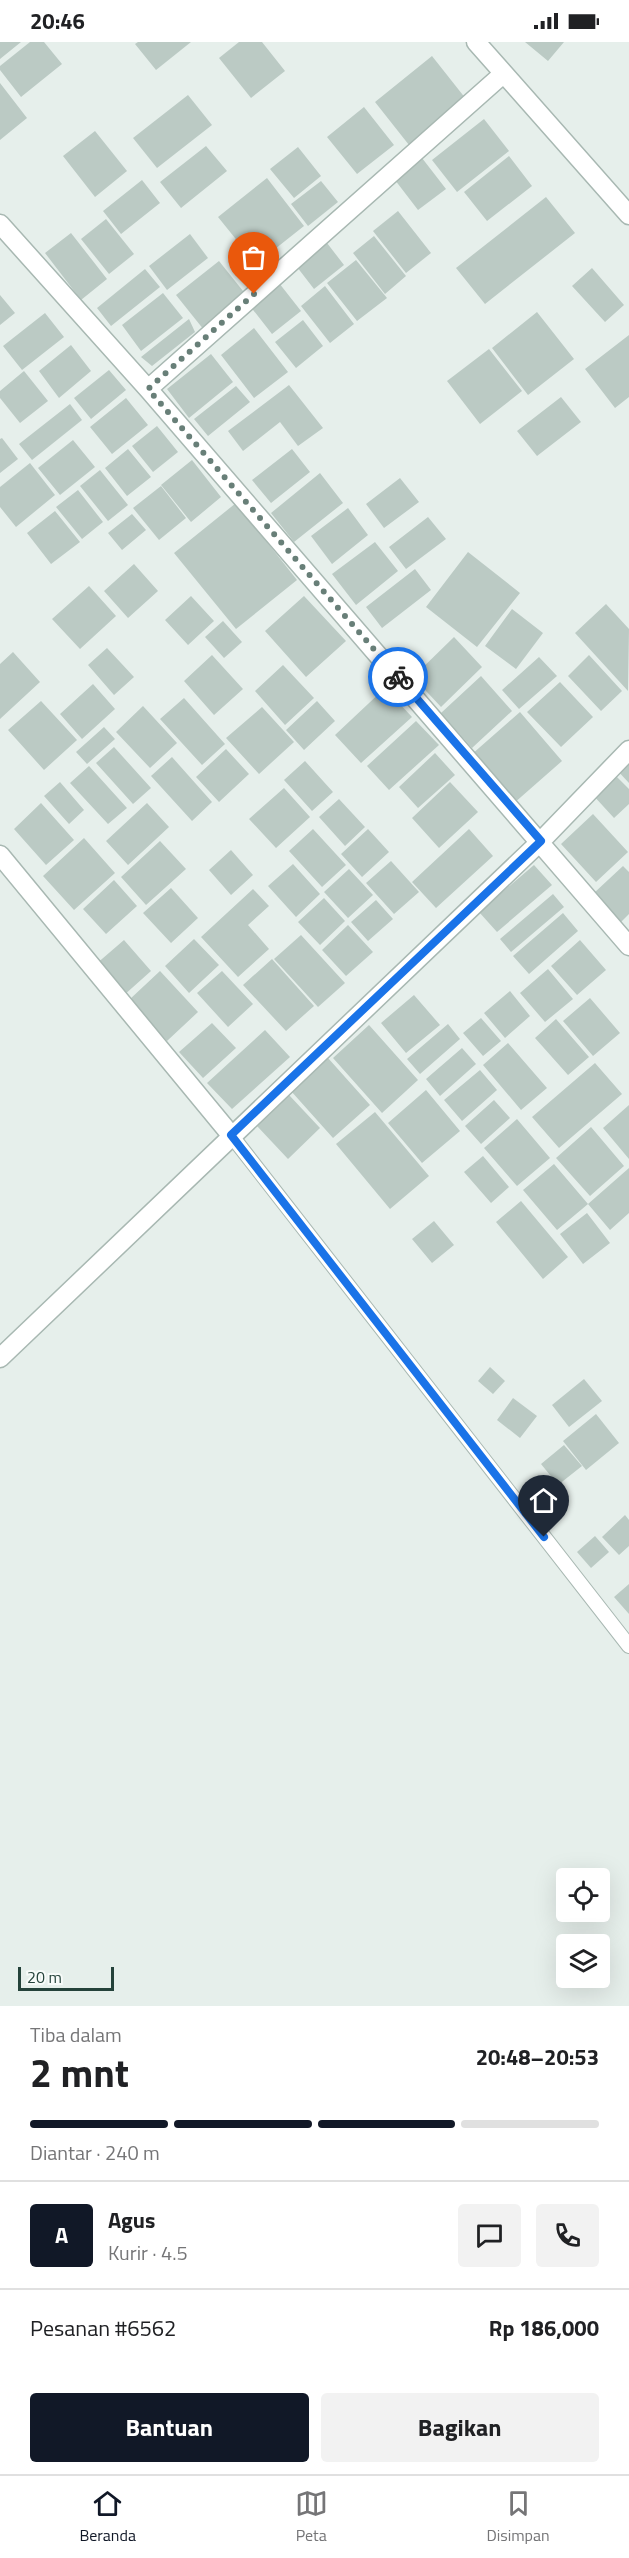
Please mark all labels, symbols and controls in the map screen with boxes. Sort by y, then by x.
text: 20:46 [30,4,85,38]
pin [228,232,279,294]
icon: bag [237,241,270,274]
courier [368,647,428,707]
icon: bike [382,661,415,694]
pin [518,1475,569,1537]
icon: home [527,1484,560,1517]
map controls [556,1868,610,1988]
button: locate [556,1868,610,1922]
button: layers [556,1934,610,1988]
scale bar [18,1964,114,1992]
text: 20 m [27,1965,62,1989]
text: Tiba dalam [30,2019,122,2050]
text: 20:48–20:53 [476,2040,599,2074]
text: 2 mnt [30,2043,129,2102]
text: Diantar · 240 m [30,2137,160,2168]
text: Agus [108,2203,155,2237]
button: chat [458,2204,521,2267]
button: phone [536,2204,599,2267]
text: A [55,2218,68,2252]
text: Kurir · 4.5 [108,2237,188,2268]
text: Pesanan #6562 [30,2311,176,2345]
text: Rp 186,000 [489,2311,599,2345]
button: Bantuan [30,2393,309,2462]
button: Bagikan [321,2393,599,2462]
tab: Beranda [79,2487,136,2547]
tab: Peta [295,2487,328,2547]
tab: Disimpan [486,2487,550,2547]

